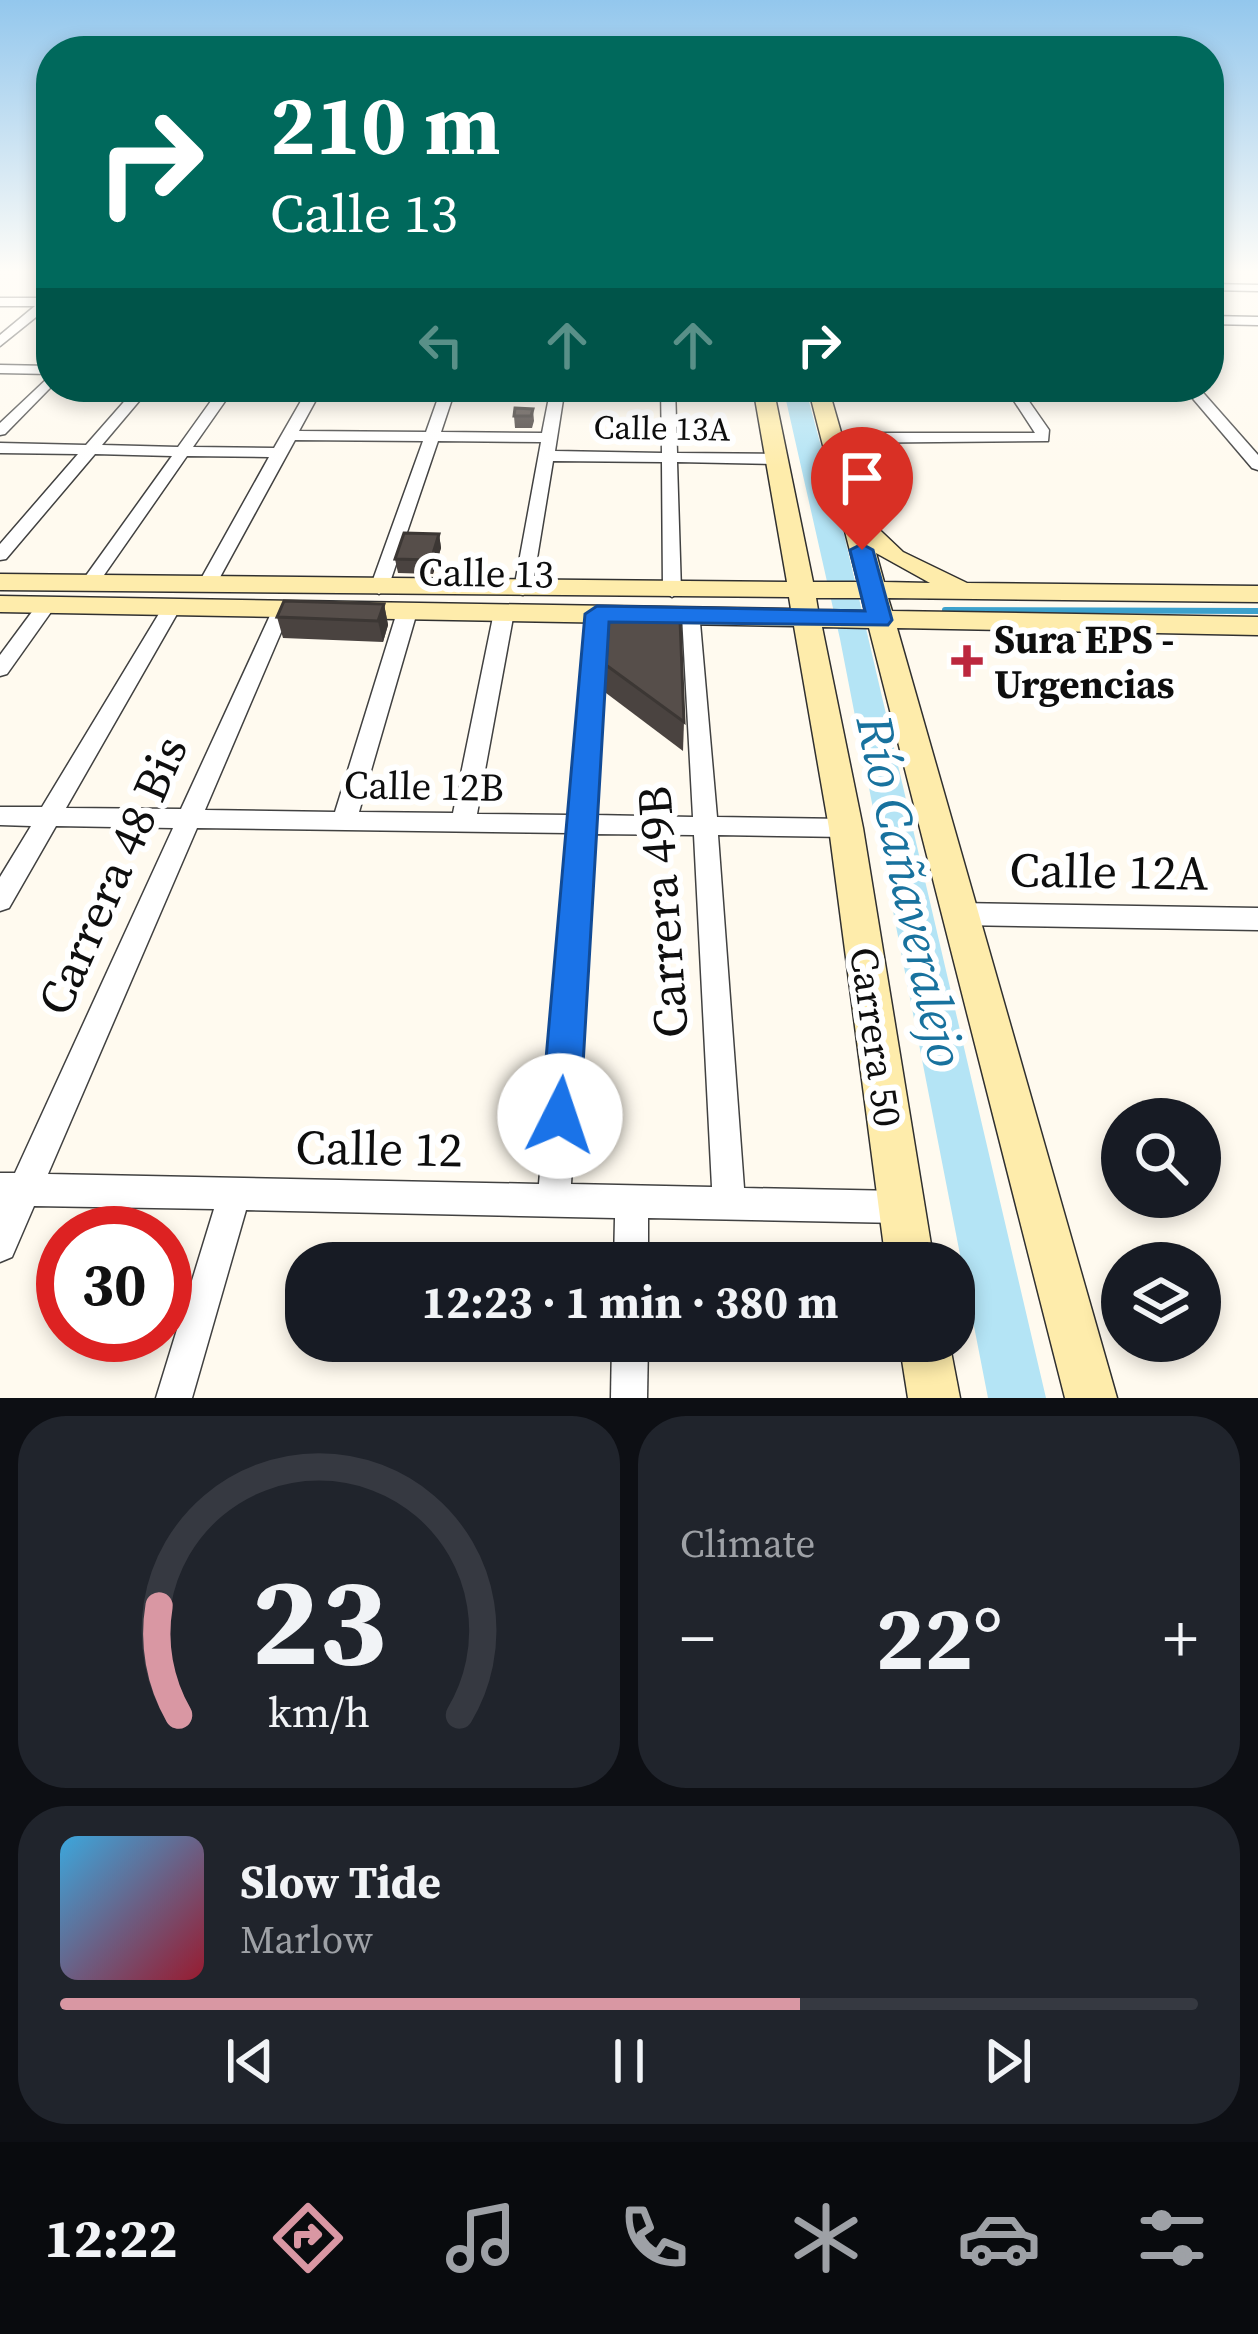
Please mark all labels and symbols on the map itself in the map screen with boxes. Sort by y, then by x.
street label: Calle 13A [593,404,731,452]
pin [811,427,913,550]
street label: Calle 13 [418,545,554,601]
place label: Sura EPS - Urgencias [994,613,1174,711]
marker: Sura EPS - Urgencias [951,645,983,677]
water label: Río Cañaveralejo [839,708,982,1073]
street label: Carrera 48 Bis [21,725,203,1025]
street label: Calle 12B [343,758,505,814]
street label: Carrera 49B [620,784,704,1040]
street label: Calle 12A [1009,836,1209,906]
street label: Carrera 50 [837,944,915,1130]
position arrow [497,1053,623,1179]
street label: Calle 12 [295,1114,463,1182]
speed limit sign: 30 [36,1206,192,1362]

